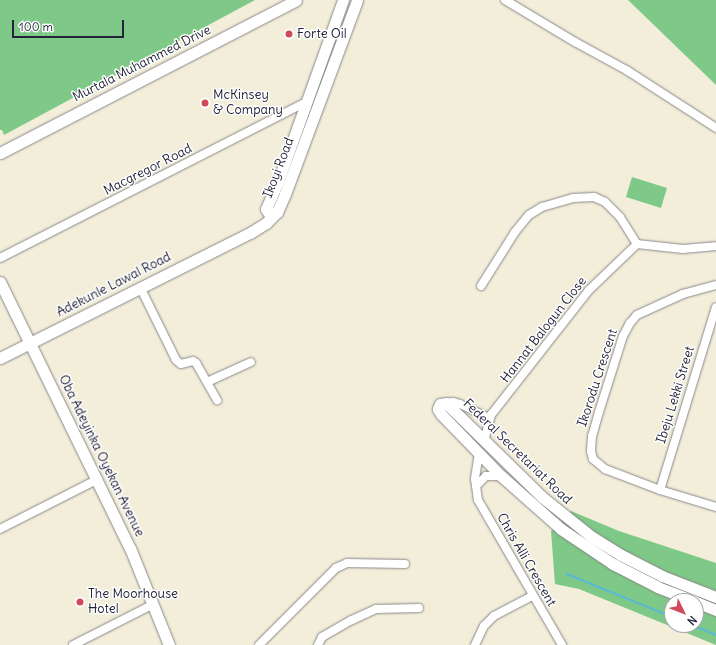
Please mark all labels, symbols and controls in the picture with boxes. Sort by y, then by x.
scale bar [14,12,126,38]
text: 100 m [19,19,53,34]
street label: Murtala Muhammed Drive [70,22,214,106]
place label: Forte Oil [297,26,347,42]
marker: Forte Oil [284,29,294,39]
place label: McKinsey & Company [213,88,283,119]
marker: McKinsey & Company [200,98,210,108]
street label: Ikoyi Road [260,136,298,200]
street label: Macgregor Road [101,141,195,199]
street label: Adekunle Lawal Road [54,249,174,321]
street label: Hannat Balogun Close [498,274,590,386]
street label: Ikorodu Crescent [575,327,621,429]
street label: Ibeju Lekki Street [654,344,698,446]
street label: Oba Adeyinka Oyekan Avenue [55,373,147,539]
street label: Federal Secretariat Road [459,396,575,508]
street label: Chris Alli Crescent [493,511,559,609]
place label: The Moorhouse Hotel [88,587,178,618]
north arrow [664,593,704,633]
marker: The Moorhouse Hotel [75,597,85,607]
text: N [684,613,700,628]

